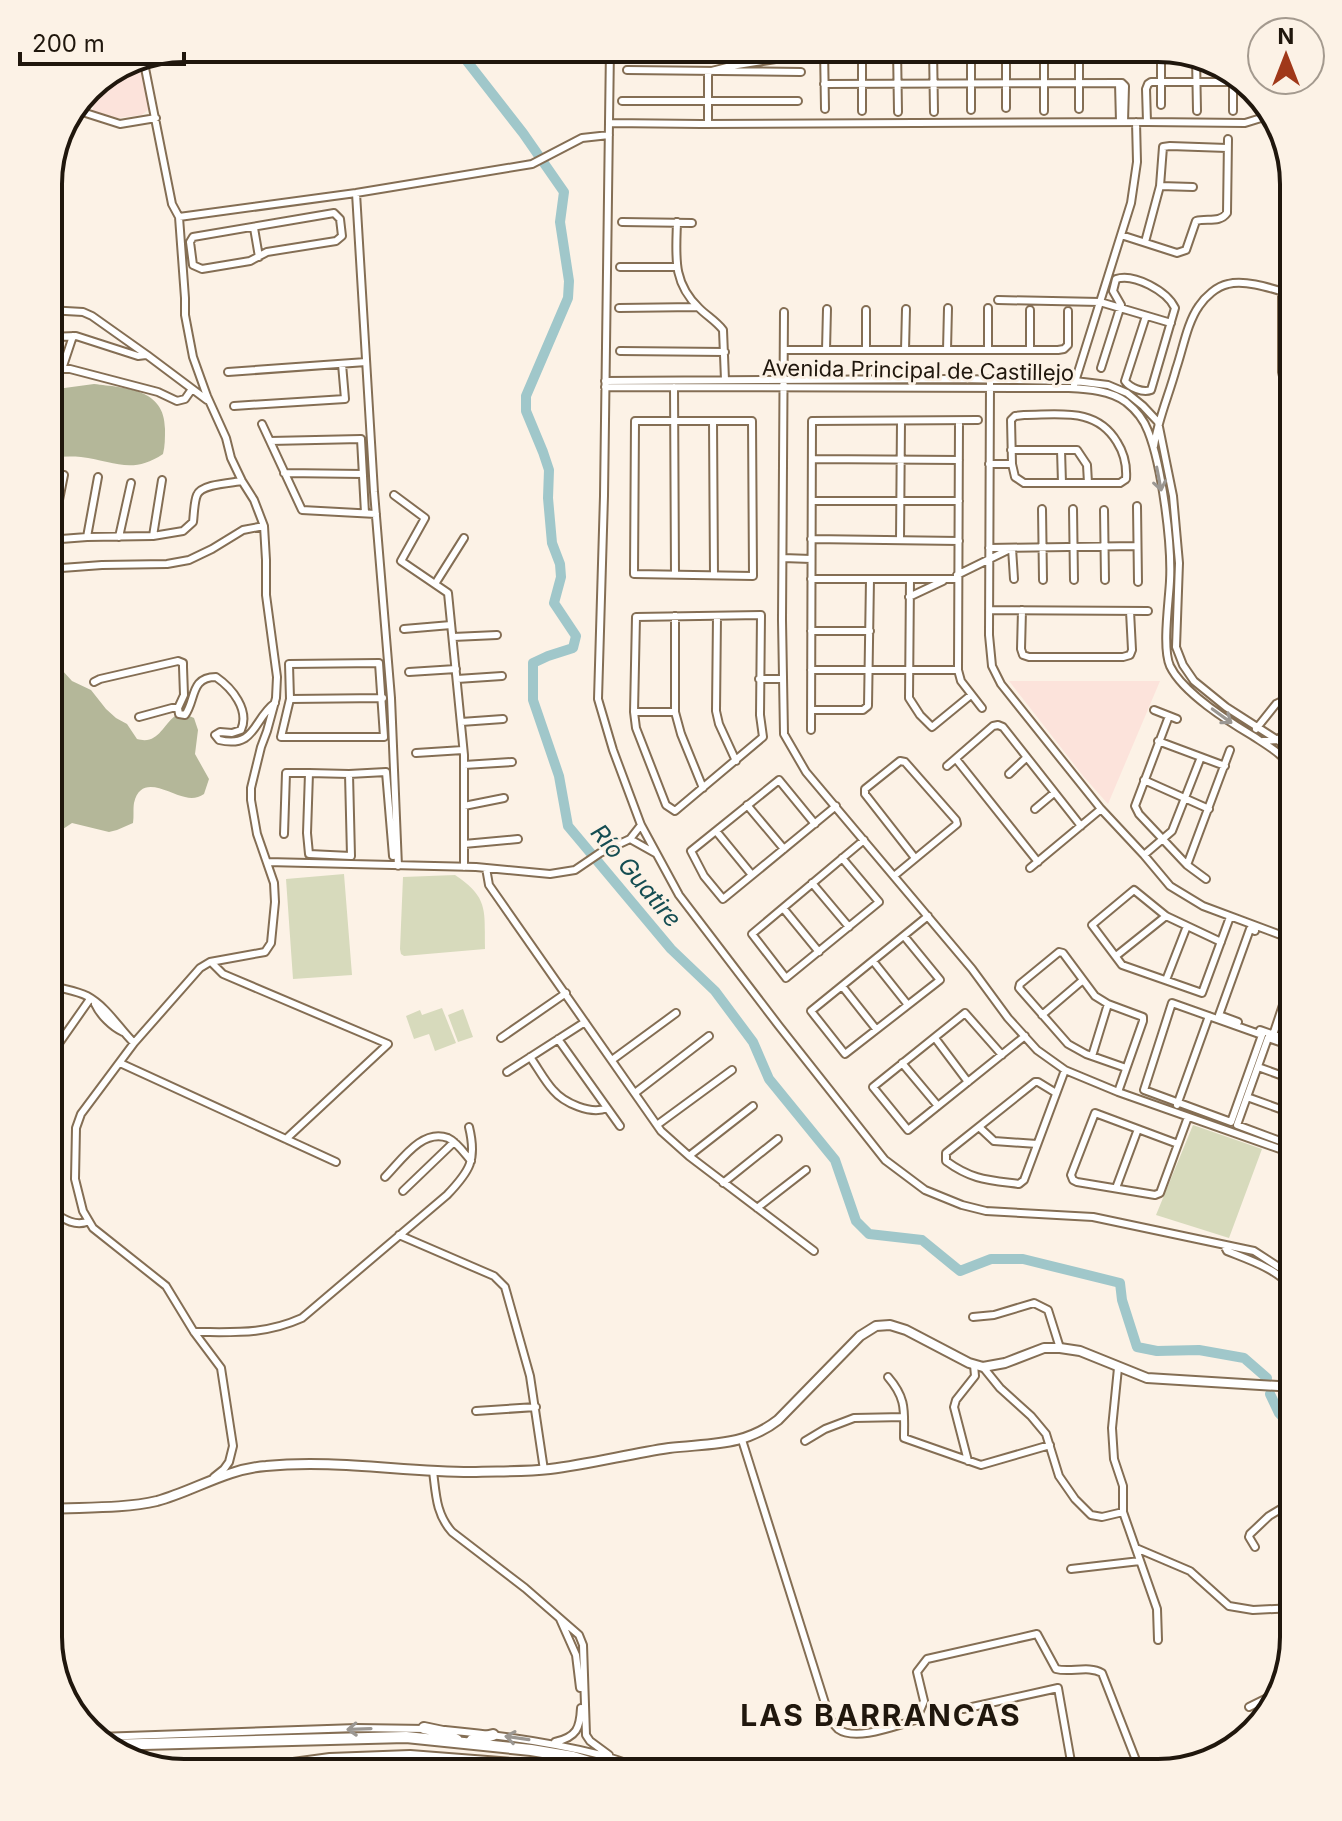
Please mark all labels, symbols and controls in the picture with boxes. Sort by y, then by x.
scale bar [20,16,184,66]
north arrow [1246,16,1326,96]
text: N [1278,23,1294,49]
text: 200 m [32,29,105,58]
street label: Avenida Principal de Castillejo [762,354,1074,386]
one-way arrow [1153,466,1168,492]
one-way arrow [1210,708,1232,724]
water label: Río Guatire [585,818,688,933]
district label: LAS BARRANCAS [740,1697,1022,1733]
one-way arrow [346,1721,373,1736]
one-way arrow [505,1730,530,1745]

